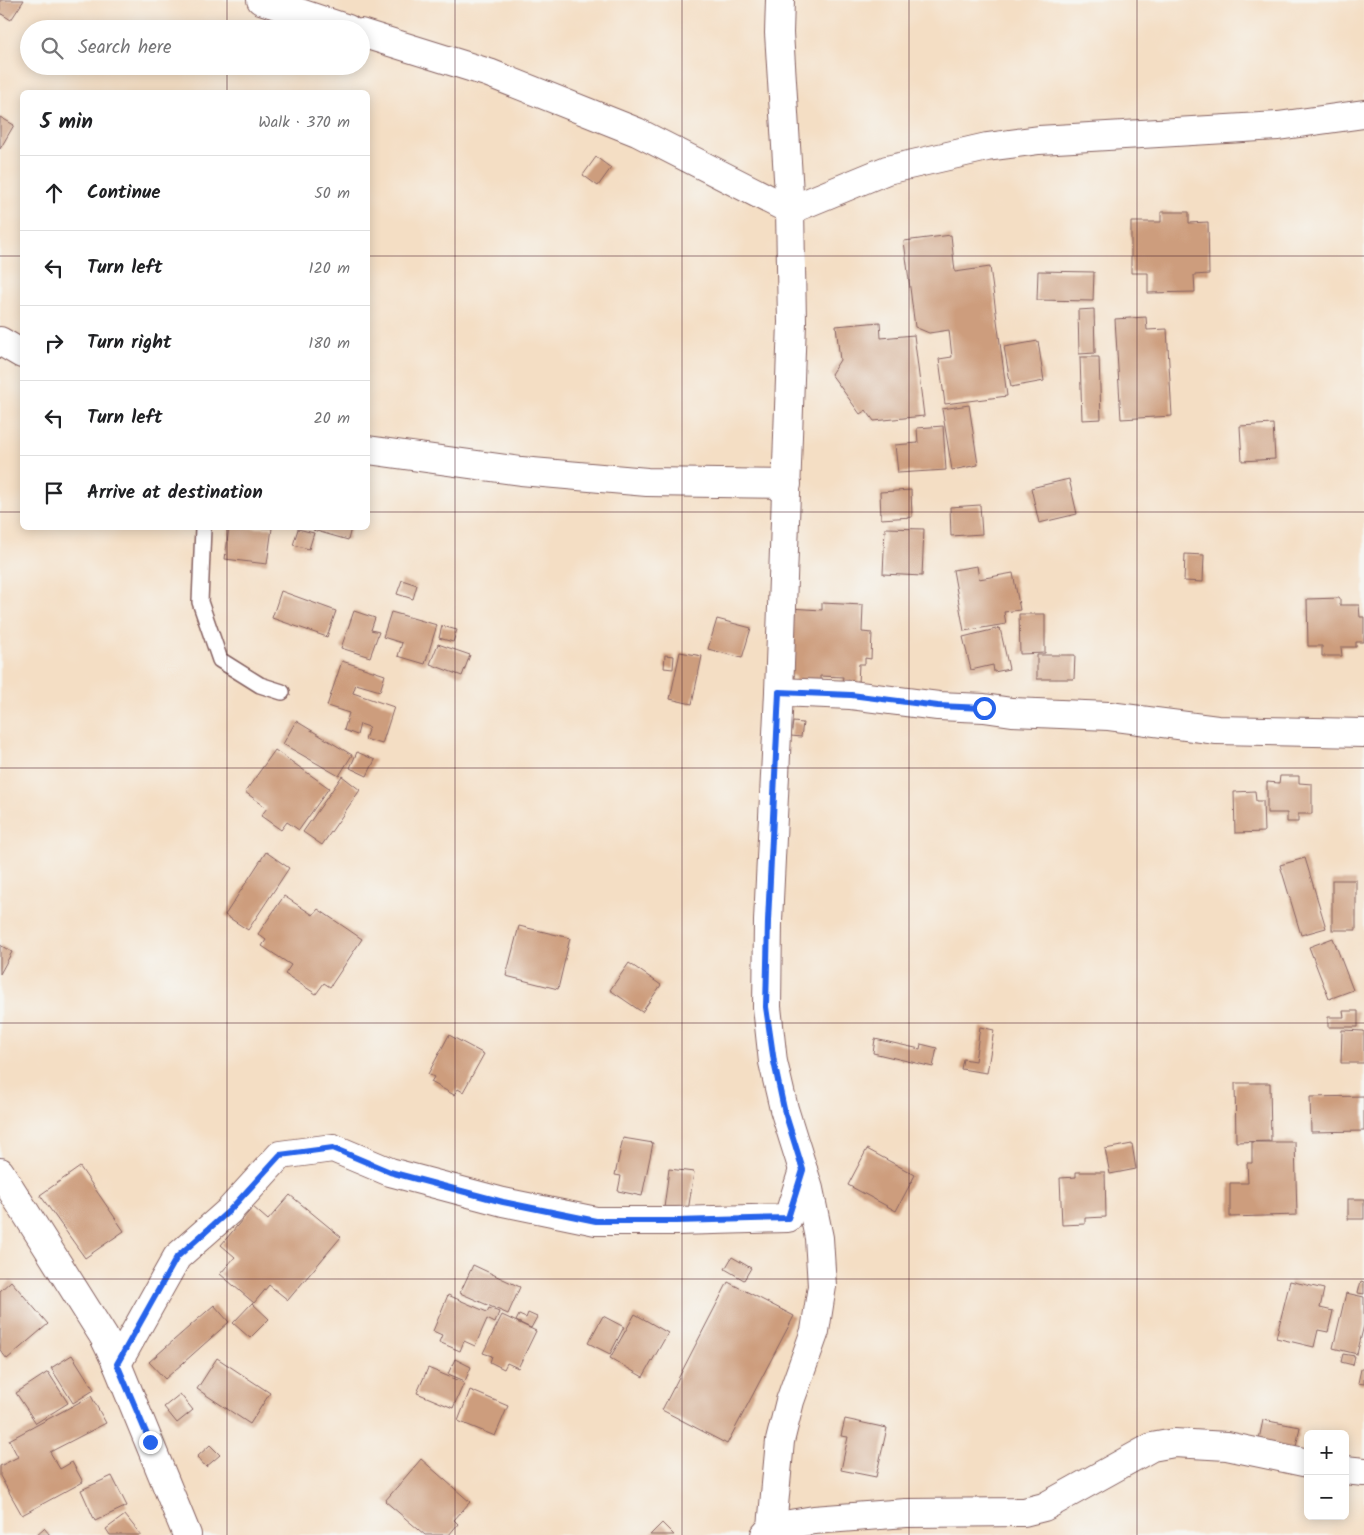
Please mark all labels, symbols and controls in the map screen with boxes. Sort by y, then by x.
search box [20,20,370,75]
text: Search here [78,33,172,63]
icon: search [38,34,66,62]
text: 5 min [40,106,93,139]
text: Walk · 370 m [258,110,350,135]
text: Continue [87,178,160,208]
icon: ahead [40,179,68,207]
text: 50 m [314,181,350,206]
text: Turn left [87,253,162,283]
icon: left [40,254,68,282]
text: 120 m [309,256,350,281]
text: Turn right [87,328,172,358]
icon: right [40,329,68,357]
text: 180 m [308,331,350,356]
text: Turn left [87,403,162,433]
icon: left [40,404,68,432]
text: 20 m [314,406,350,431]
text: Arrive at destination [87,478,263,508]
icon: arrive [40,479,68,507]
route start [973,697,996,720]
map controls [1304,1430,1349,1520]
button: + [1304,1430,1349,1475]
route end [139,1431,162,1454]
button: − [1304,1475,1349,1520]

